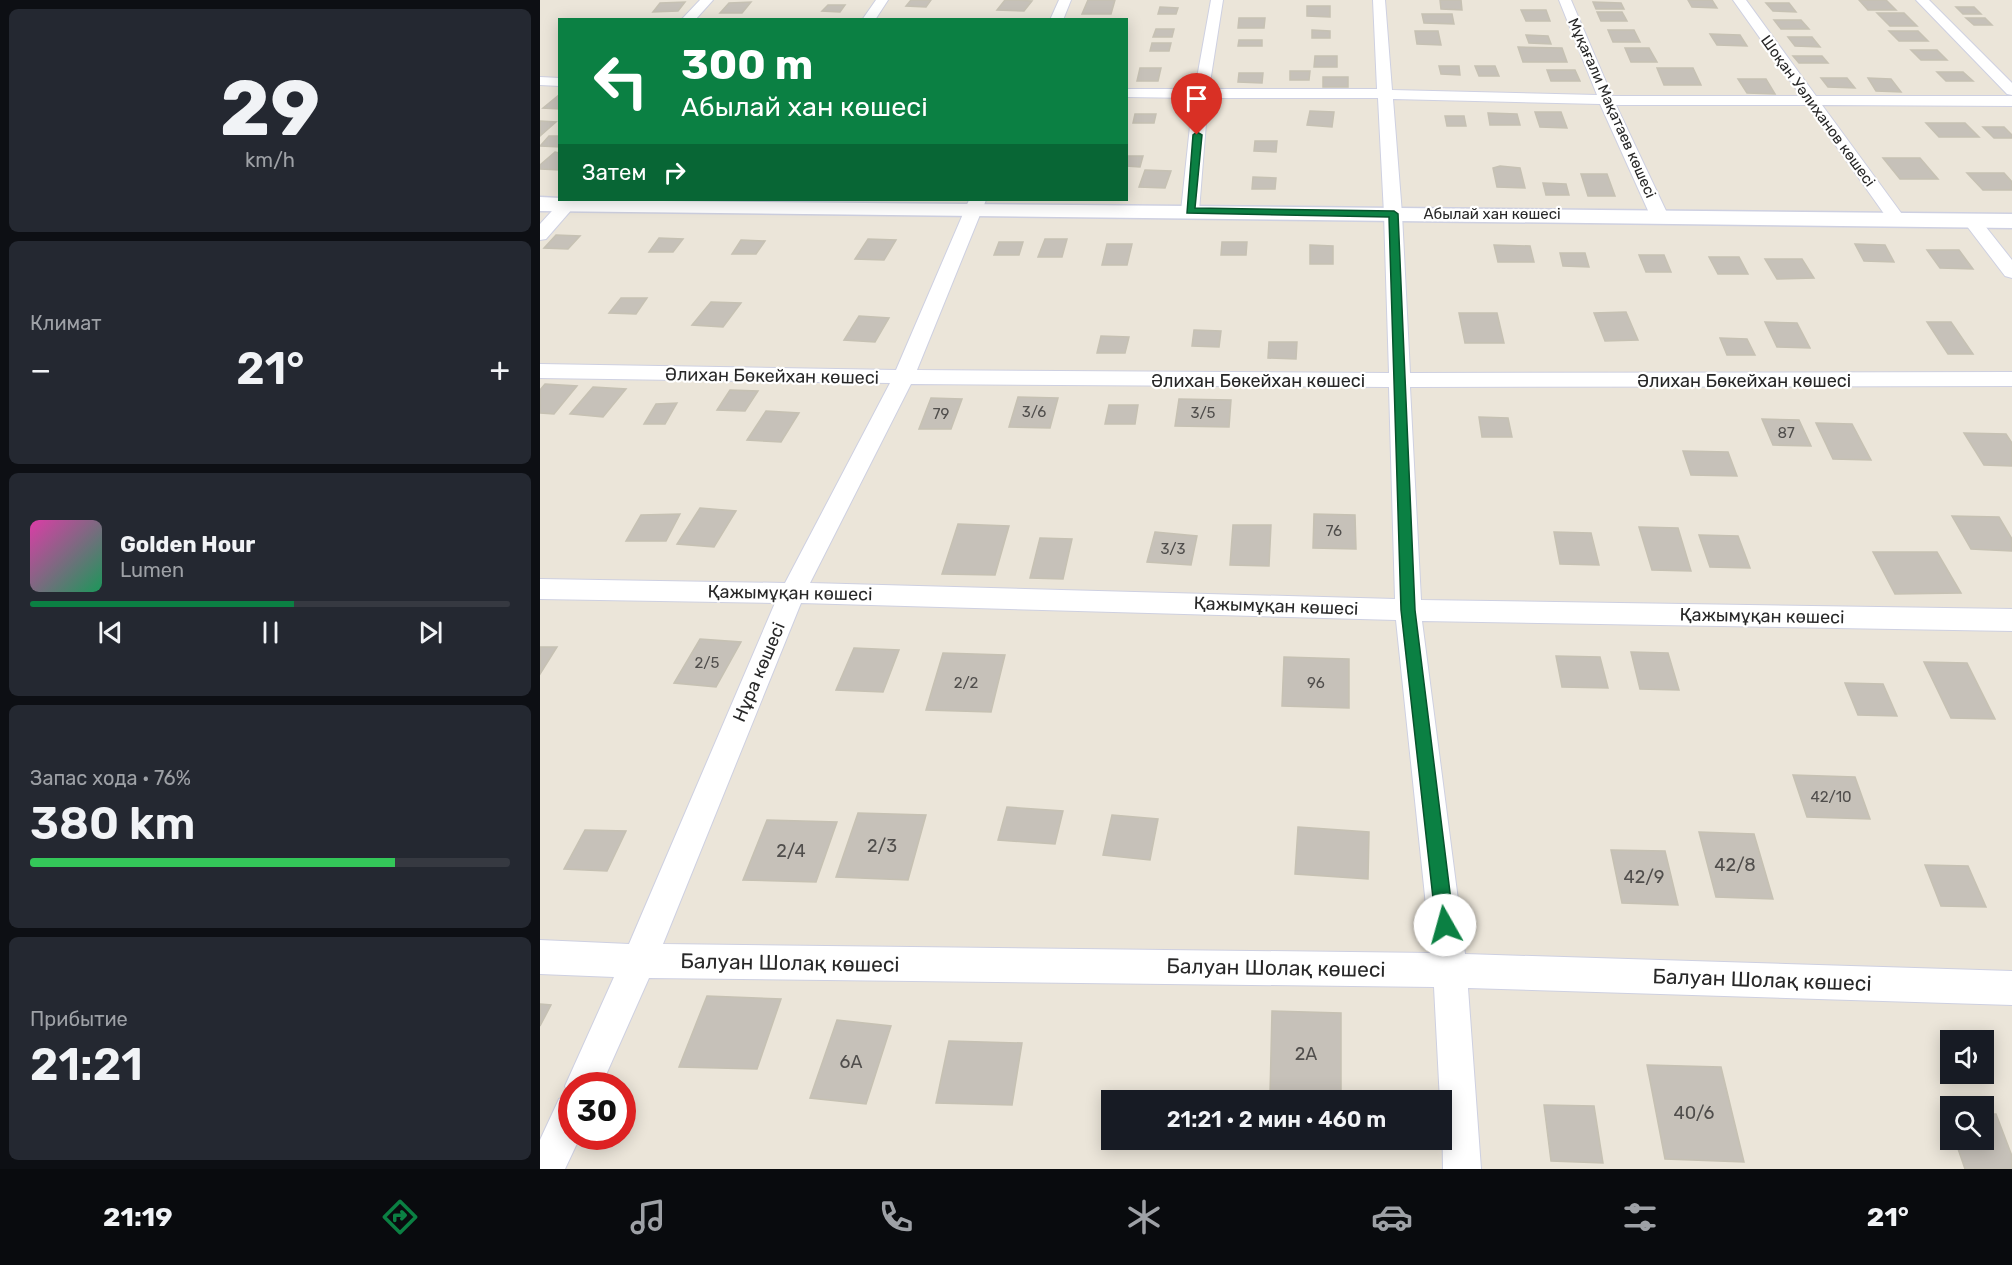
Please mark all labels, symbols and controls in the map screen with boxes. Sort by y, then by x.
street label: Мұқағали Мақатаев көшесі [1564,15,1660,201]
street label: Шоқан Уәлиханов көшесі [1757,32,1879,190]
text: 300 m [681,40,813,90]
icon: left [582,42,660,120]
text: 29 [220,62,320,155]
pin [1171,73,1222,135]
icon: arrive [1180,82,1213,115]
text: Абылай хан көшесі [681,91,928,123]
text: km/h [245,148,295,172]
icon: right [658,156,691,189]
text: Затем [582,159,646,186]
street label: Абылай хан көшесі [1423,205,1561,223]
text: Климат [30,311,102,335]
text: 21° [236,342,305,395]
text: − [30,350,51,389]
text: + [489,350,510,389]
street label: Әлихан Бөкейхан көшесі [665,363,879,389]
street label: Әлихан Бөкейхан көшесі [1151,370,1365,392]
street label: Әлихан Бөкейхан көшесі [1637,370,1851,392]
house number: 3/6 [1022,403,1046,421]
house number: 3/5 [1190,404,1216,422]
house number: 79 [933,405,949,423]
house number: 87 [1777,424,1795,442]
house number: 76 [1326,522,1342,540]
text: Golden Hour [120,531,255,558]
house number: 3/3 [1160,540,1186,558]
text: Lumen [120,558,184,582]
street label: Қажымұқан көшесі [707,581,873,605]
street label: Қажымұқан көшесі [1193,592,1359,620]
street label: Қажымұқан көшесі [1679,604,1845,628]
icon: previous [94,616,127,649]
icon: pause [254,616,287,649]
icon: next [414,616,447,649]
street label: Нұра көшесі [728,619,790,725]
house number: 2/5 [695,654,720,672]
house number: 2/2 [954,674,979,692]
house number: 96 [1307,674,1325,692]
text: Запас хода · 76% [30,766,191,790]
house number: 42/10 [1810,788,1852,806]
text: 380 km [30,797,195,850]
house number: 2/3 [867,835,897,857]
house number: 2/4 [776,840,806,862]
house number: 42/8 [1714,854,1756,876]
house number: 42/9 [1623,866,1665,888]
position arrow [1413,893,1477,957]
street label: Балуан Шолақ көшесі [680,948,900,977]
street label: Балуан Шолақ көшесі [1166,953,1386,982]
street label: Балуан Шолақ көшесі [1652,963,1872,996]
text: Прибытие [30,1007,128,1031]
map controls [1940,1030,1994,1150]
button: sound [1940,1030,1994,1084]
text: 21:21 [30,1038,143,1091]
house number: 2А [1295,1043,1317,1065]
house number: 6А [840,1051,862,1073]
speed limit sign: 30 [558,1072,636,1150]
button: search [1940,1096,1994,1150]
house number: 40/6 [1674,1102,1715,1124]
text: 21:21 · 2 мин · 460 m [1167,1106,1386,1133]
icon: directions [379,1196,421,1238]
icon: music [627,1196,669,1238]
icon: phone [875,1196,917,1238]
icon: climate [1123,1196,1165,1238]
icon: car [1371,1196,1413,1238]
icon: filters [1619,1196,1661,1238]
text: 21:19 [103,1201,173,1233]
text: 21° [1867,1201,1909,1233]

